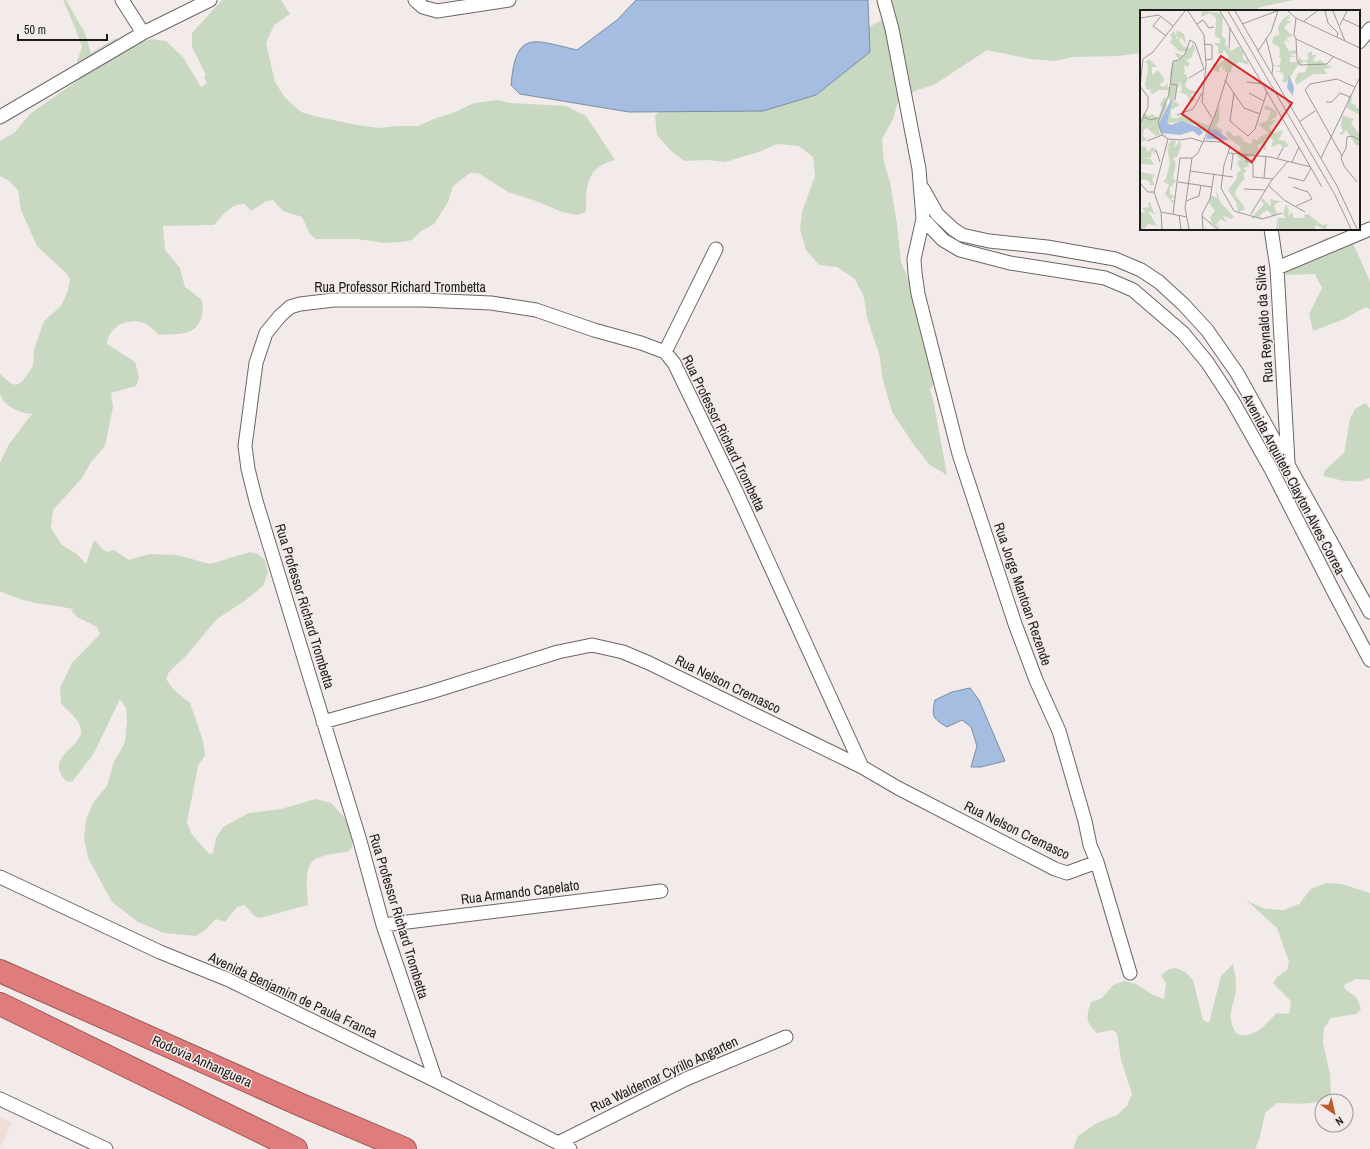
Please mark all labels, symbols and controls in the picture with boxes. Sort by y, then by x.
inset map [1140,10,1360,230]
scale bar [18,16,107,42]
text: 50 m [24,22,46,38]
street label: Rua Reynaldo da Silva [1251,264,1277,383]
street label: Rua Professor Richard Trombetta [314,278,486,296]
street label: Rua Professor Richard Trombetta [678,352,770,515]
street label: Avenida Arquiteto Clayton Alves Correa [1238,390,1350,578]
street label: Rua Jorge Mantoan Rezende [990,520,1056,668]
street label: Rua Professor Richard Trombetta [271,521,339,691]
street label: Rua Nelson Cremasco [672,651,784,717]
street label: Rua Nelson Cremasco [961,797,1073,863]
street label: Rua Professor Richard Trombetta [365,831,433,1001]
street label: Rua Armando Capelato [460,876,580,908]
street label: Avenida Benjamim de Paula Franca [205,947,381,1042]
street label: Rodovia Anhanguera [149,1031,255,1091]
street label: Rua Waldemar Cyrillo Angarten [587,1032,741,1116]
north arrow [1314,1093,1354,1133]
text: N [1333,1114,1346,1129]

